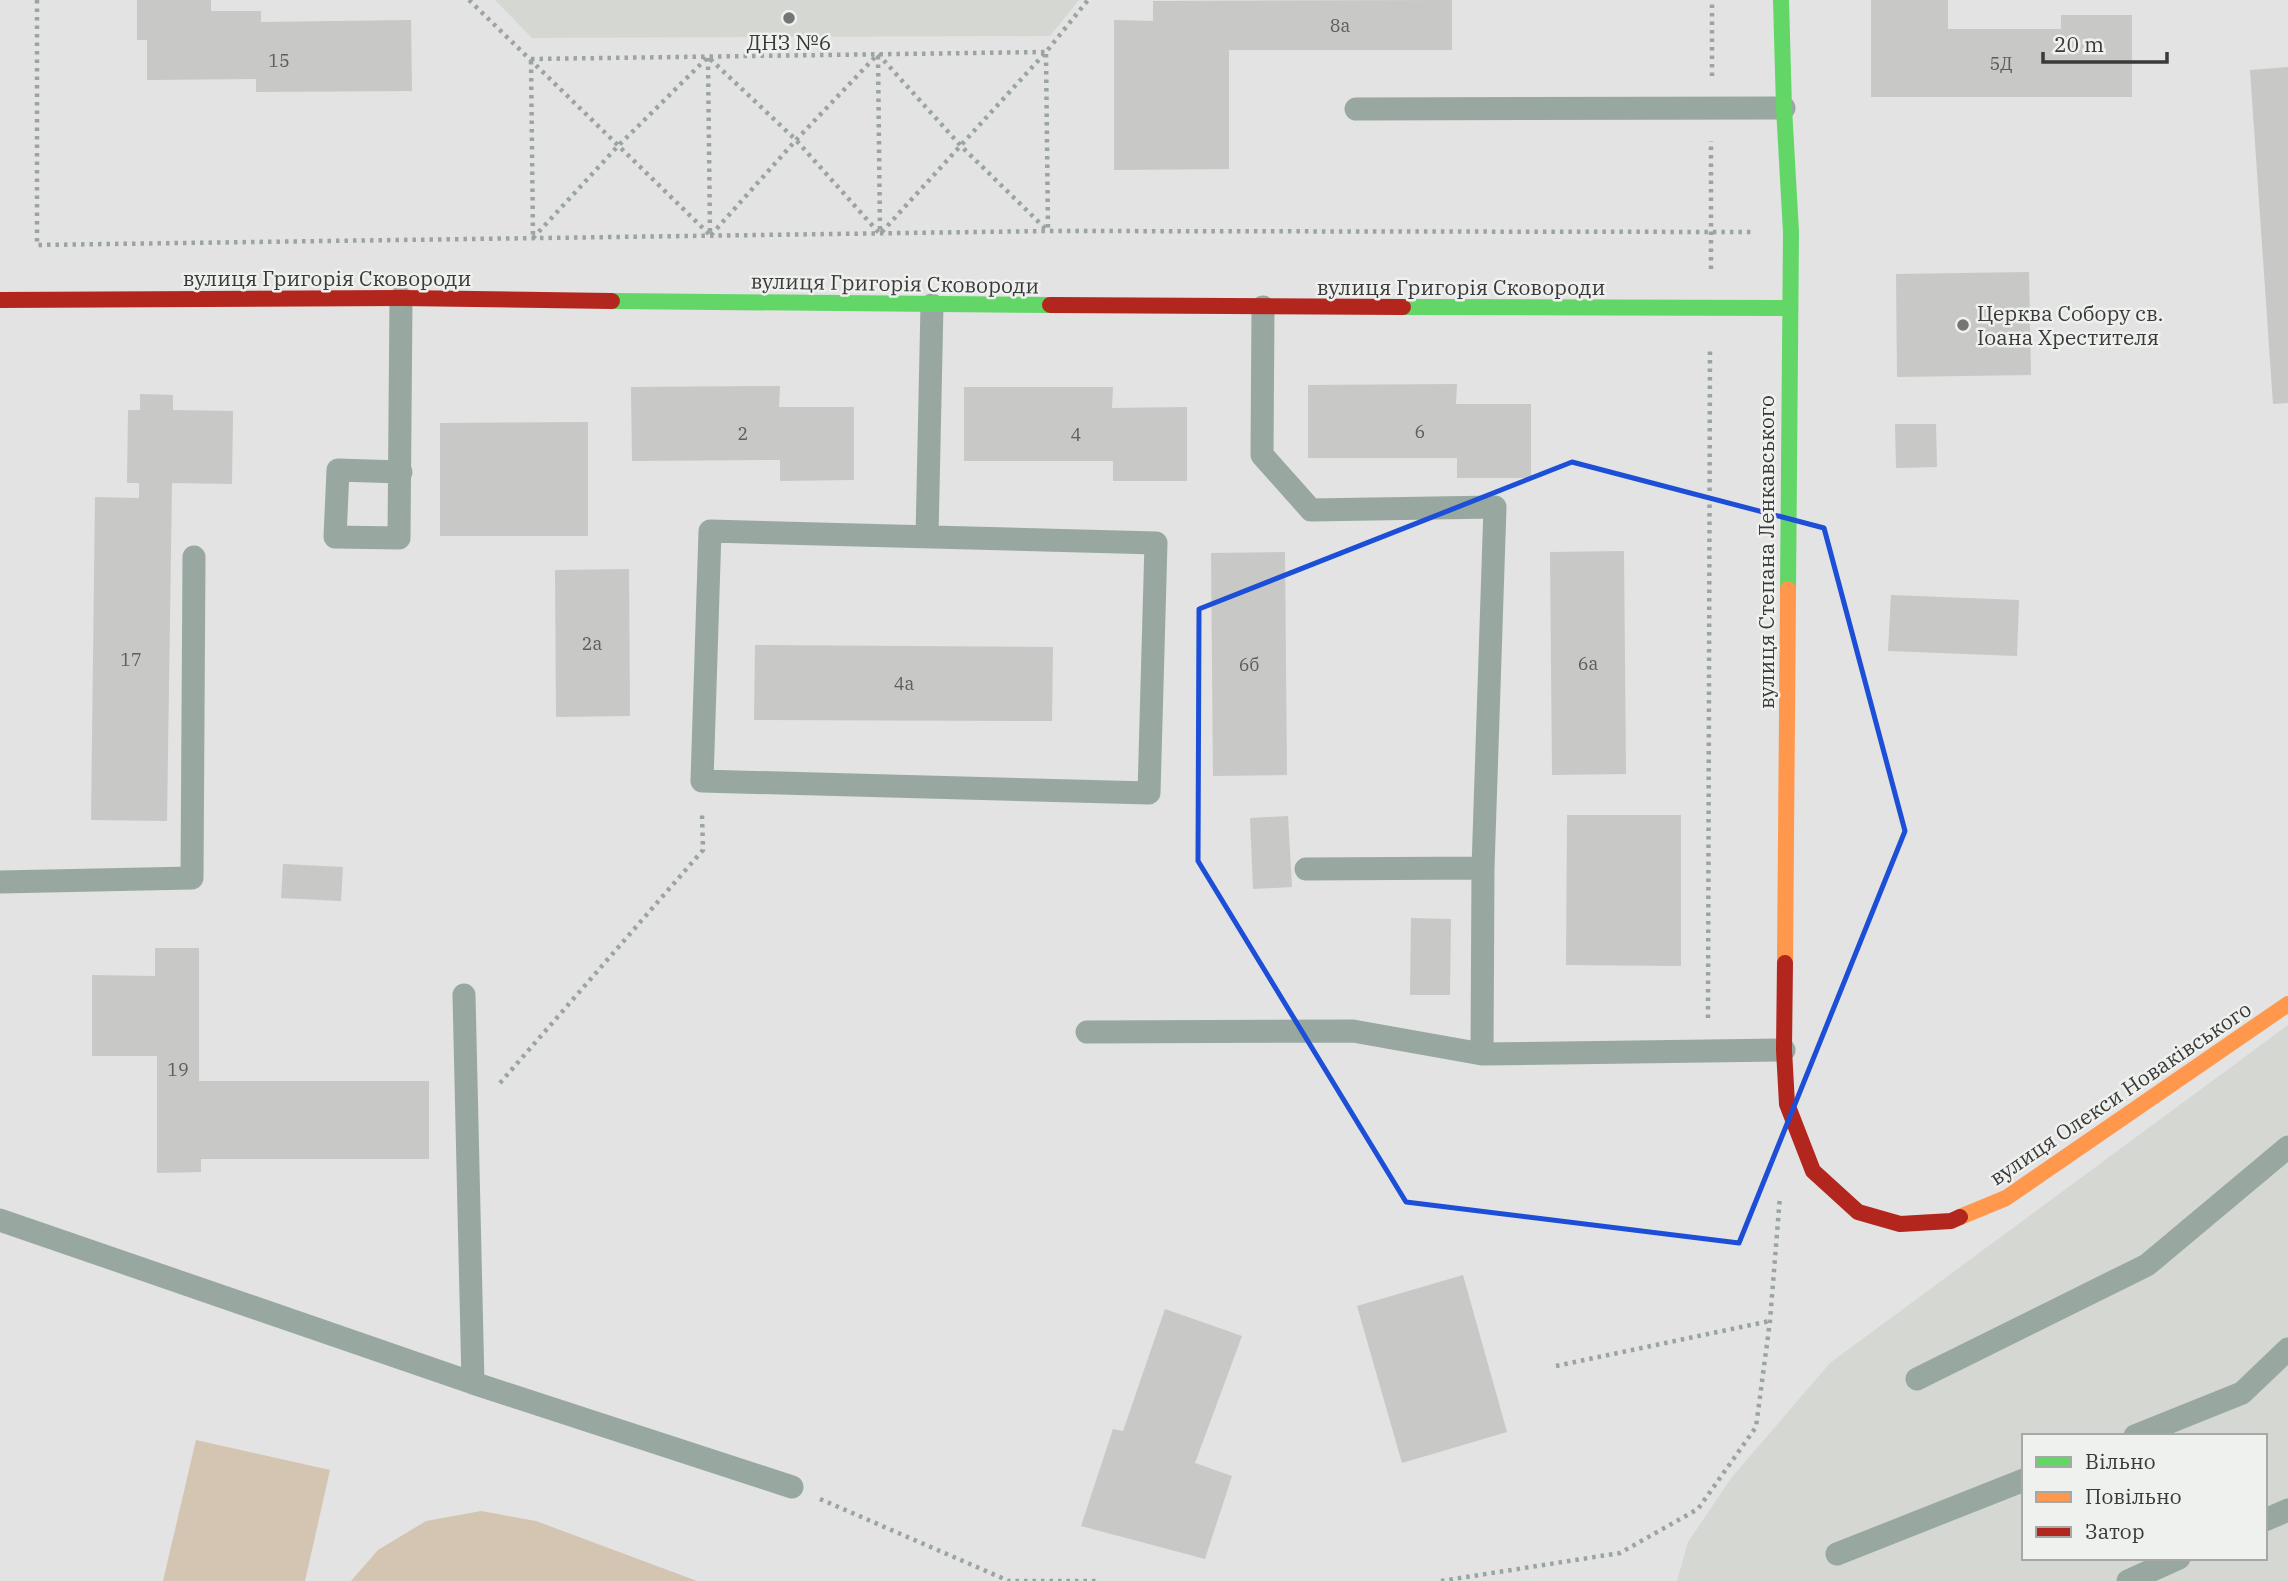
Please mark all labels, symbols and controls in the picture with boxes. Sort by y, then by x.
marker: ДНЗ №6 [781,10,797,26]
house number: 8а [1330,14,1350,37]
scale bar [2043,21,2167,65]
place label: ДНЗ №6 [747,28,831,56]
text: 20 m [2054,30,2104,58]
house number: 15 [268,49,290,72]
house number: 5Д [1989,52,2013,75]
street label: вулиця Григорія Сковороди [183,264,471,292]
street label: вулиця Григорія Сковороди [750,266,1040,300]
street label: вулиця Григорія Сковороди [1317,273,1605,301]
place label: Церква Собору св. Іоана Хрестителя [1977,299,2163,351]
marker: Церква Собору св. Іоана Хрестителя [1955,317,1971,333]
street label: вулиця Степана Ленкавського [1752,395,1780,709]
house number: 6 [1415,420,1425,443]
house number: 2 [738,422,748,445]
house number: 4 [1071,423,1081,446]
house number: 2а [582,632,602,655]
house number: 17 [120,648,142,671]
house number: 6а [1578,652,1598,675]
house number: 6б [1239,653,1259,676]
house number: 4а [894,672,914,695]
street label: вулиця Олекси Новаківського [1984,995,2256,1191]
house number: 19 [167,1058,189,1081]
legend [2022,1434,2267,1560]
text: Вільно [2085,1447,2156,1475]
text: Повільно [2085,1482,2182,1510]
text: Затор [2085,1517,2145,1545]

